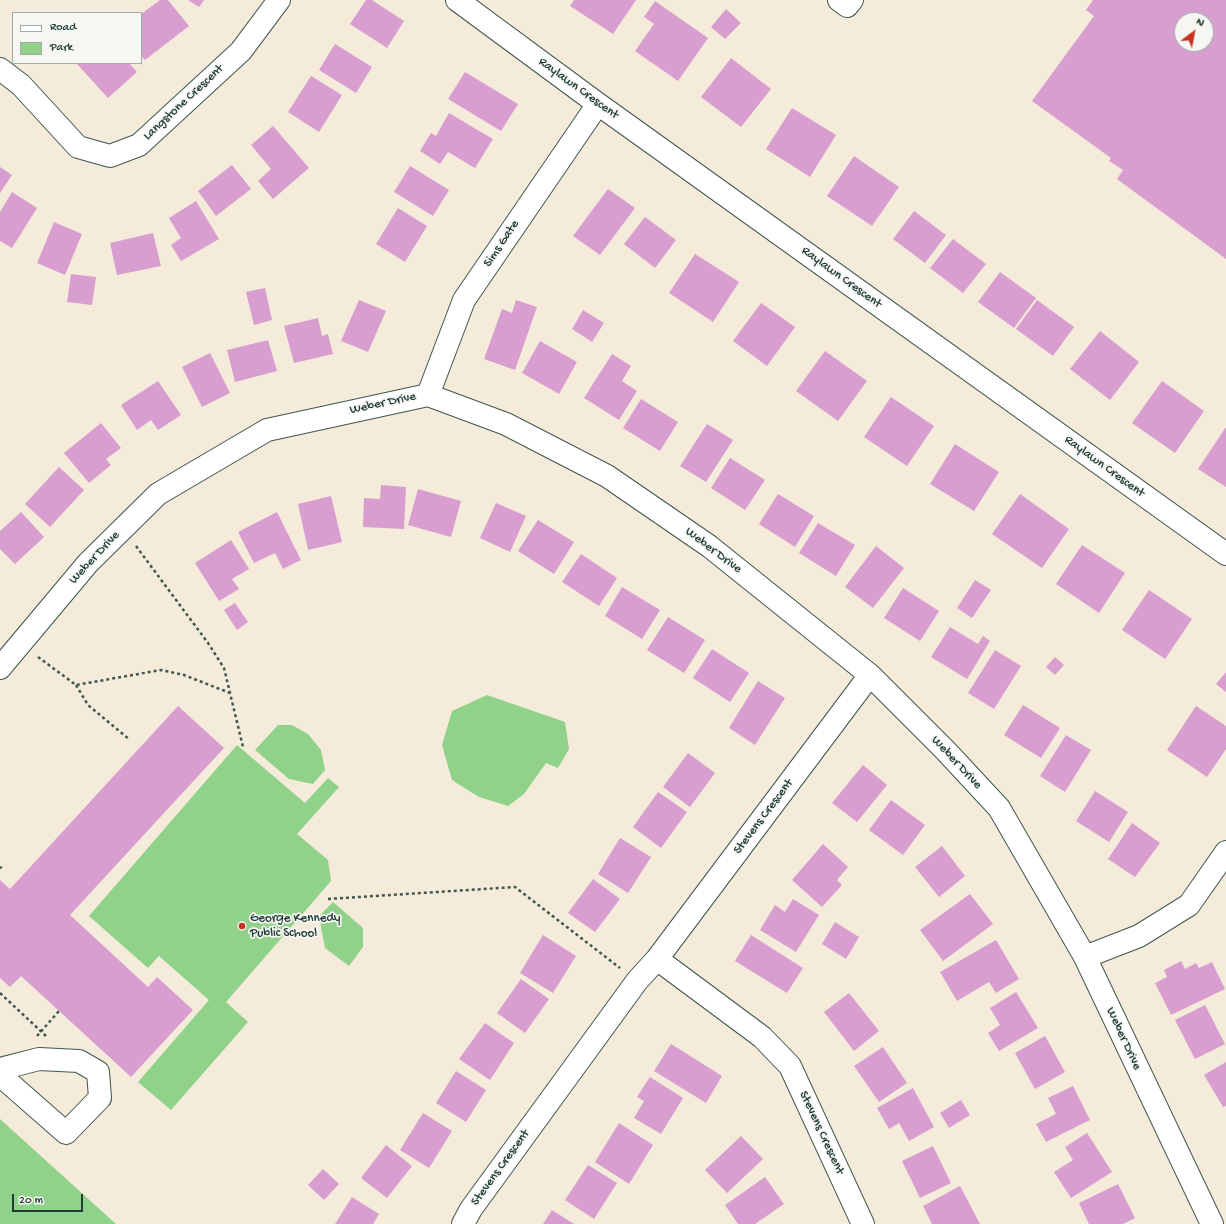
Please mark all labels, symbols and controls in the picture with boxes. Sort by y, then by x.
legend [12,12,142,64]
north arrow [1174,12,1214,52]
text: N [1194,16,1206,30]
text: Road [50,21,76,35]
text: Park [50,41,73,55]
street label: Raylawn Crescent [535,55,621,123]
street label: Langstone Crescent [141,62,227,144]
street label: Sims Gate [481,218,523,270]
street label: Raylawn Crescent [798,244,884,312]
street label: Weber Drive [348,389,418,419]
street label: Raylawn Crescent [1061,433,1147,501]
street label: Weber Drive [681,525,745,577]
street label: Weber Drive [66,528,124,588]
street label: Weber Drive [927,733,985,793]
street label: Stevens Crescent [731,776,797,858]
place label: George Kennedy Public School [250,911,340,942]
marker: George Kennedy Public School [237,921,247,931]
street label: Weber Drive [1102,1005,1144,1073]
street label: Stevens Crescent [795,1089,847,1177]
street label: Stevens Crescent [468,1127,534,1209]
scale bar [14,1186,85,1212]
text: 20 m [19,1194,43,1208]

